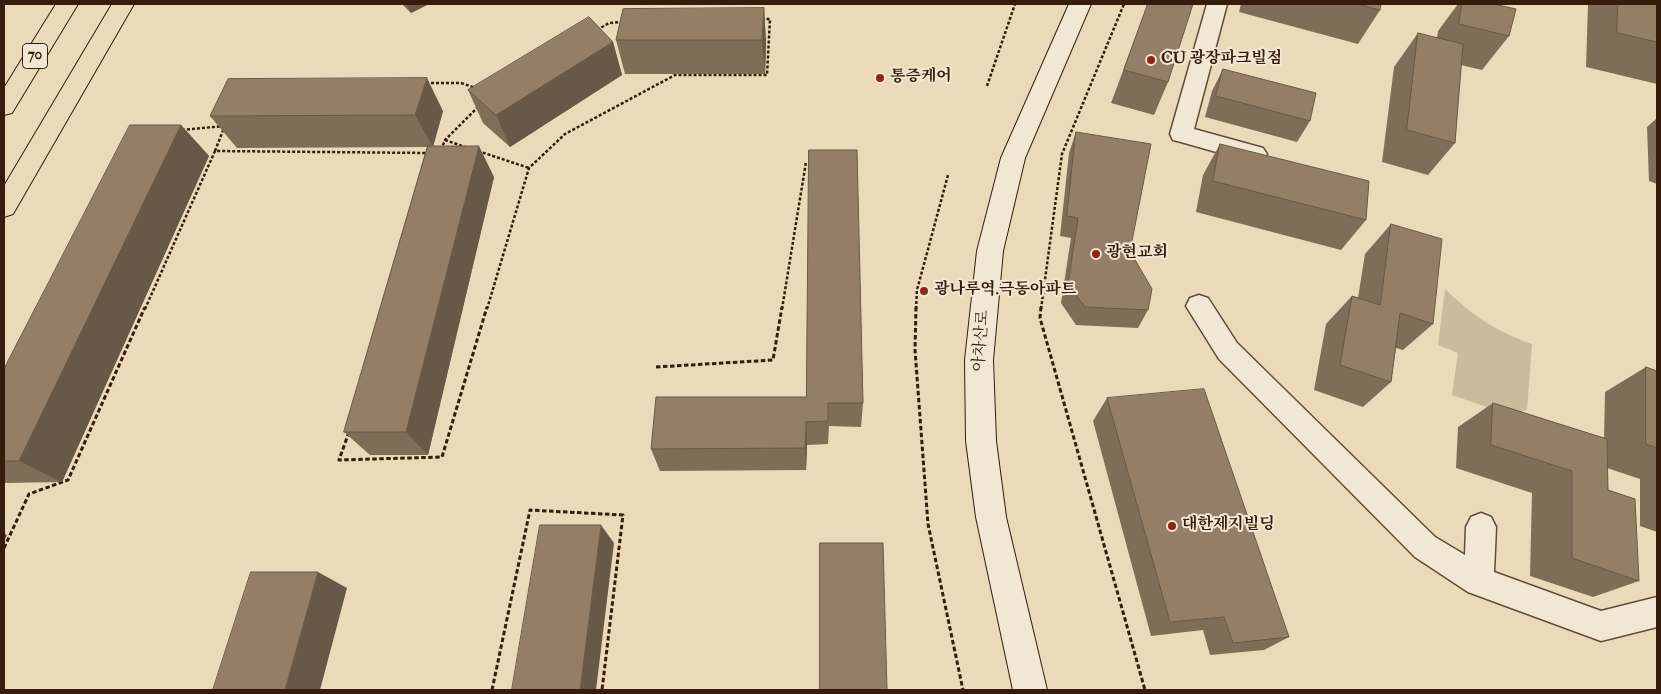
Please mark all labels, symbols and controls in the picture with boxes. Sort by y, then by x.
road number: 70 [22,44,48,68]
place label: CU 광장파크빌점 [1161,50,1282,70]
marker: CU 광장파크빌점 [1145,54,1157,66]
place label: 통증케어 [890,68,952,88]
marker: 통증케어 [874,72,886,84]
place label: 광현교회 [1106,244,1168,264]
marker: 광현교회 [1090,248,1102,260]
place label: 광나루역.극동아파트 [934,281,1076,301]
marker: 광나루역.극동아파트 [918,285,930,297]
street label: 아차산로 [970,309,994,373]
place label: 대한제지빌딩 [1182,516,1275,536]
marker: 대한제지빌딩 [1166,520,1178,532]

